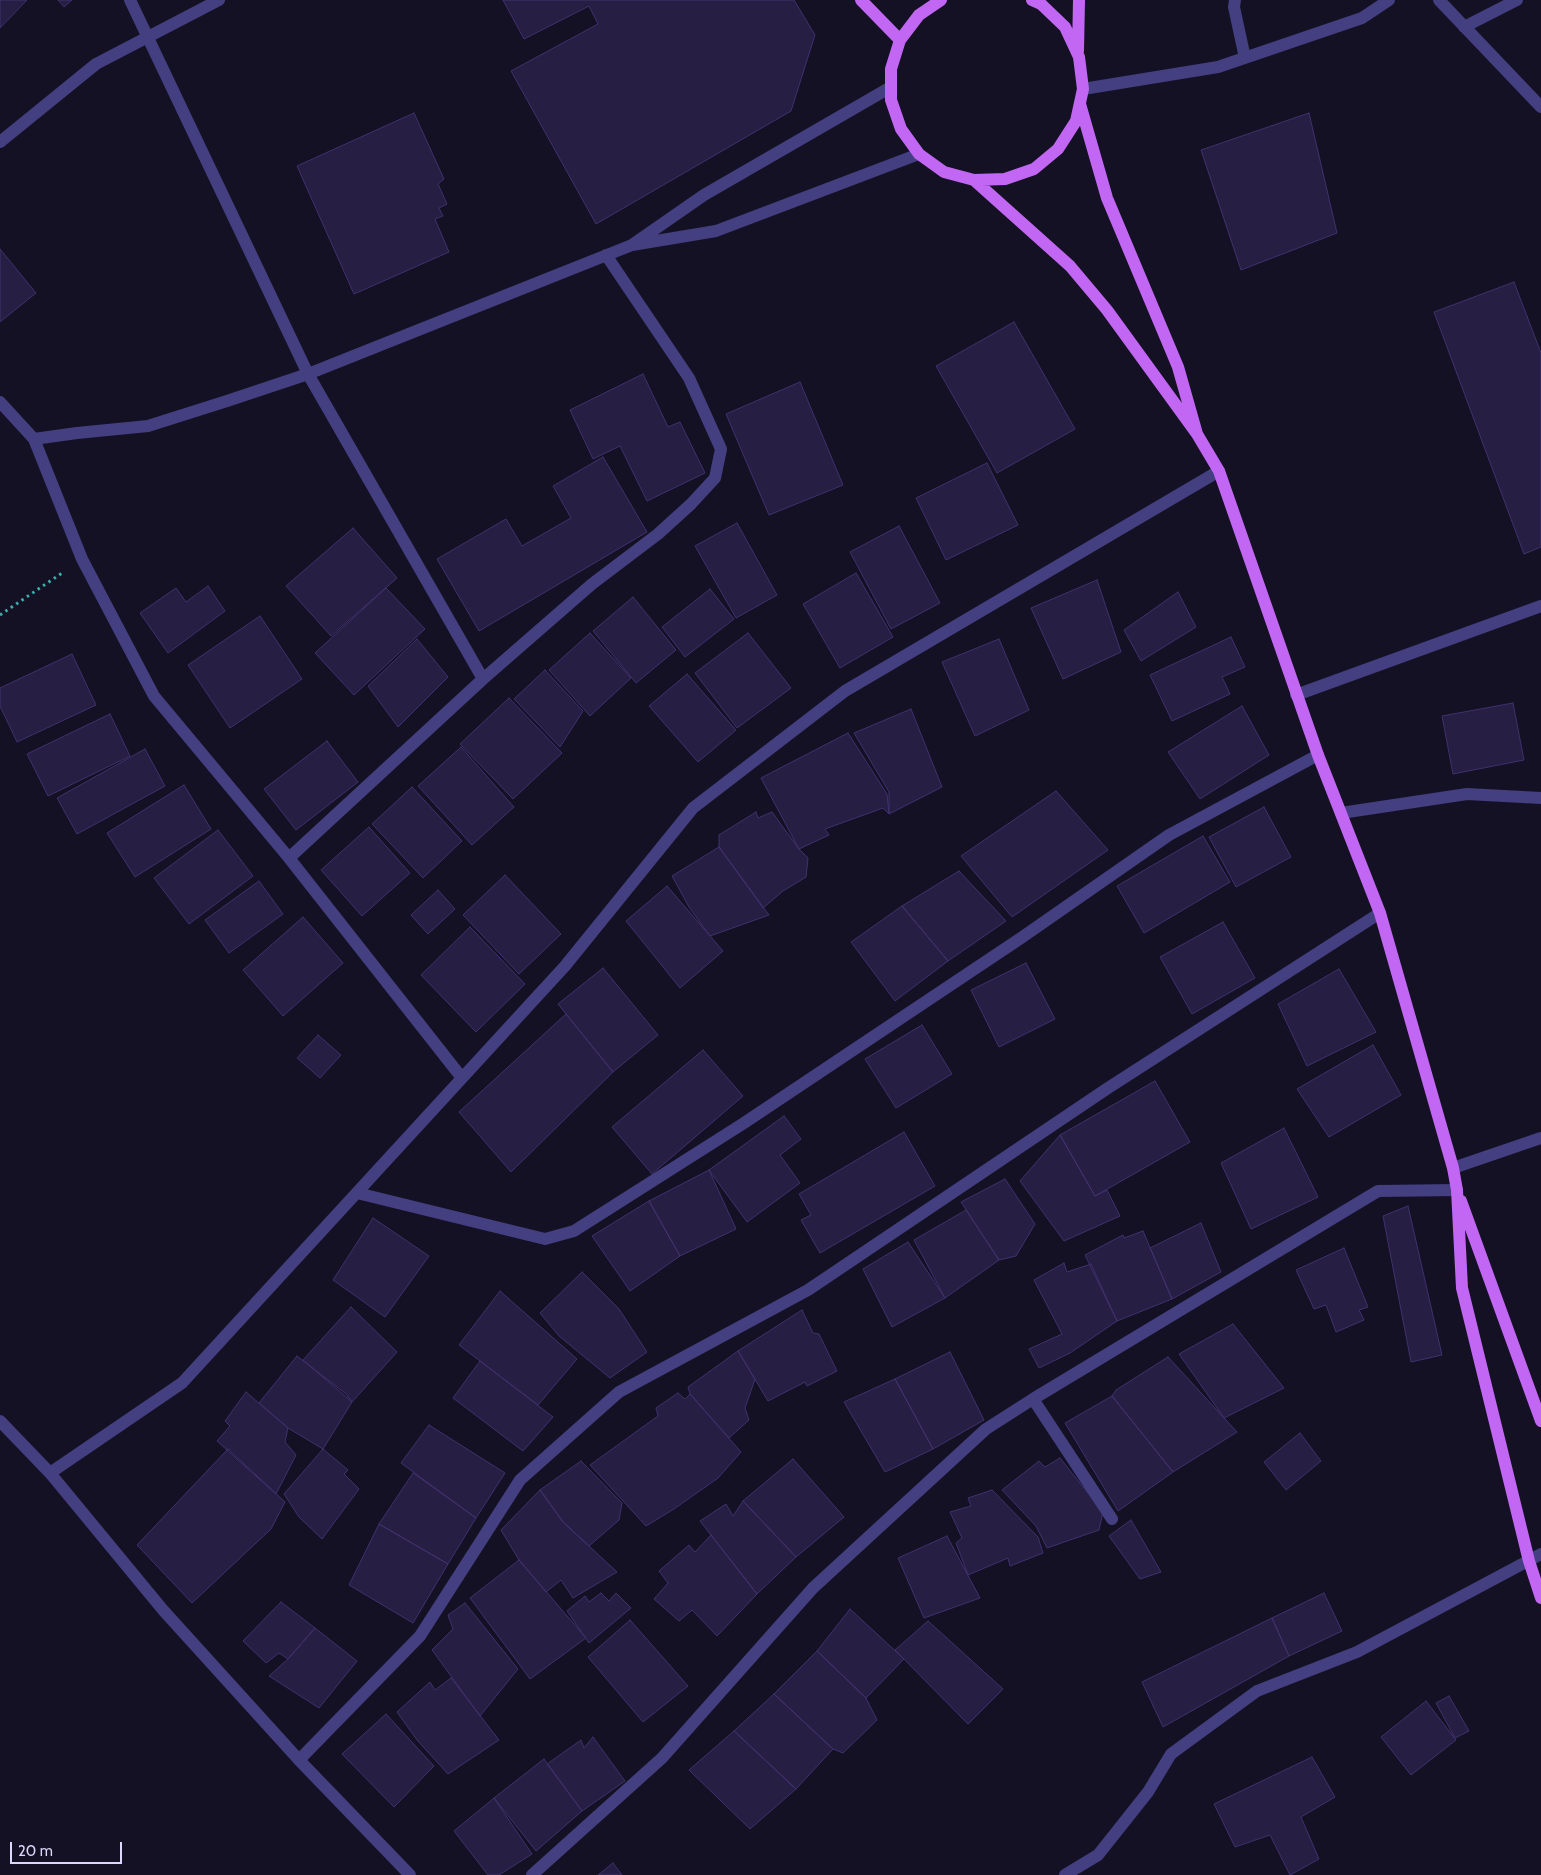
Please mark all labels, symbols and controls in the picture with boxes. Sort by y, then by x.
scale bar [12,1832,125,1864]
text: 20 m [18,1842,53,1860]

